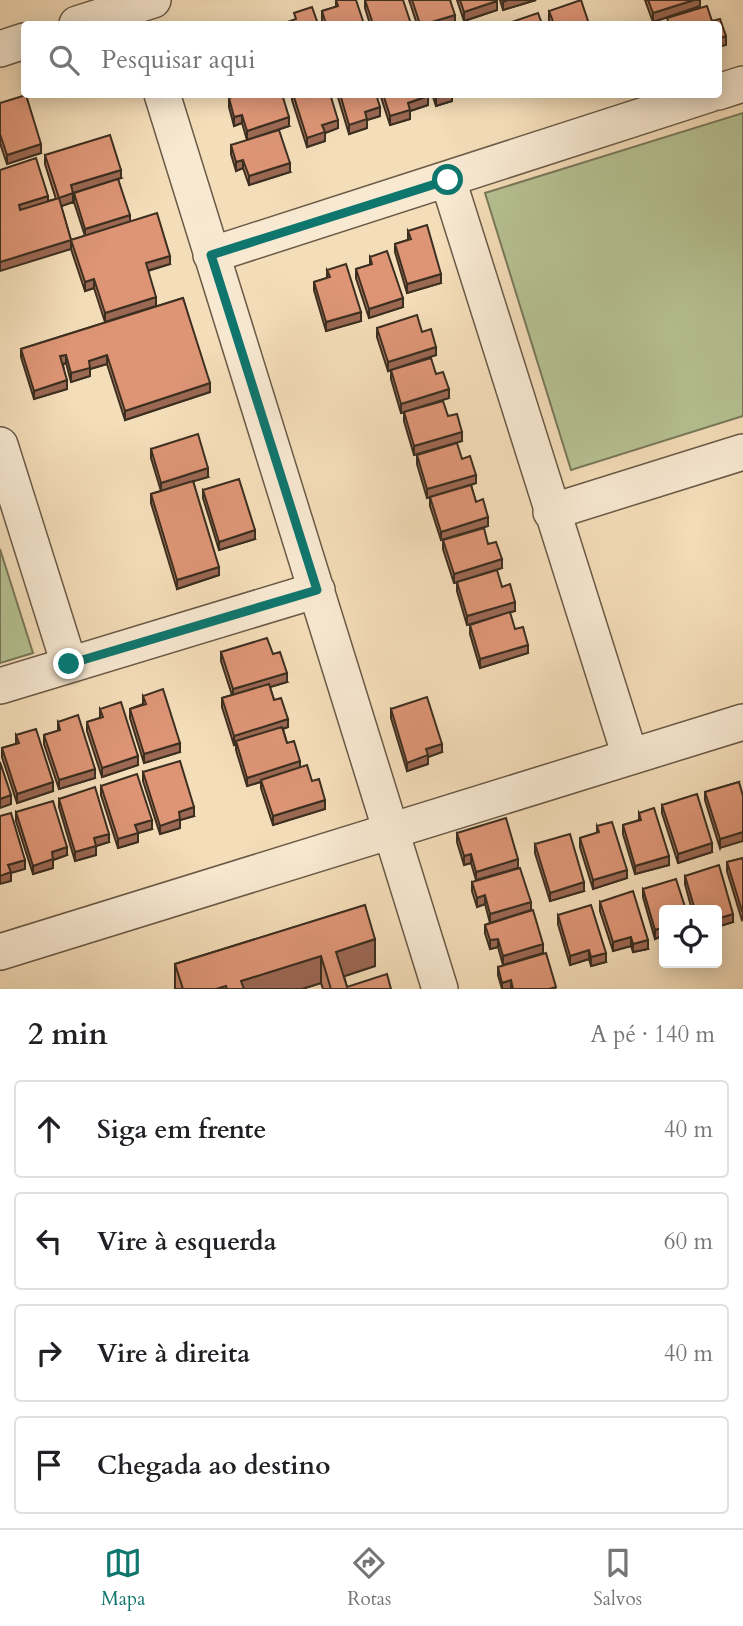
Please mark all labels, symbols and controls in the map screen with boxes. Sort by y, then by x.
search box [21,21,722,98]
icon: search [45,41,83,79]
text: Pesquisar aqui [101,42,256,77]
route start [432,164,463,195]
route end [53,648,84,679]
map controls [659,905,722,968]
button: locate [659,905,722,968]
text: 2 min [28,1014,108,1055]
text: A pé · 140 m [591,1019,715,1050]
icon: ahead [30,1110,68,1148]
text: Siga em frente [97,1112,266,1147]
text: 40 m [664,1114,713,1145]
icon: left [30,1222,68,1260]
text: Vire à esquerda [97,1224,277,1259]
text: 60 m [664,1226,713,1257]
icon: right [30,1334,68,1372]
text: Vire à direita [97,1336,250,1371]
text: 40 m [664,1338,713,1369]
icon: arrive [30,1446,68,1484]
text: Chegada ao destino [97,1448,330,1483]
tab: Mapa [101,1544,145,1612]
tab: Rotas [347,1544,391,1612]
tab: Salvos [593,1544,642,1612]

